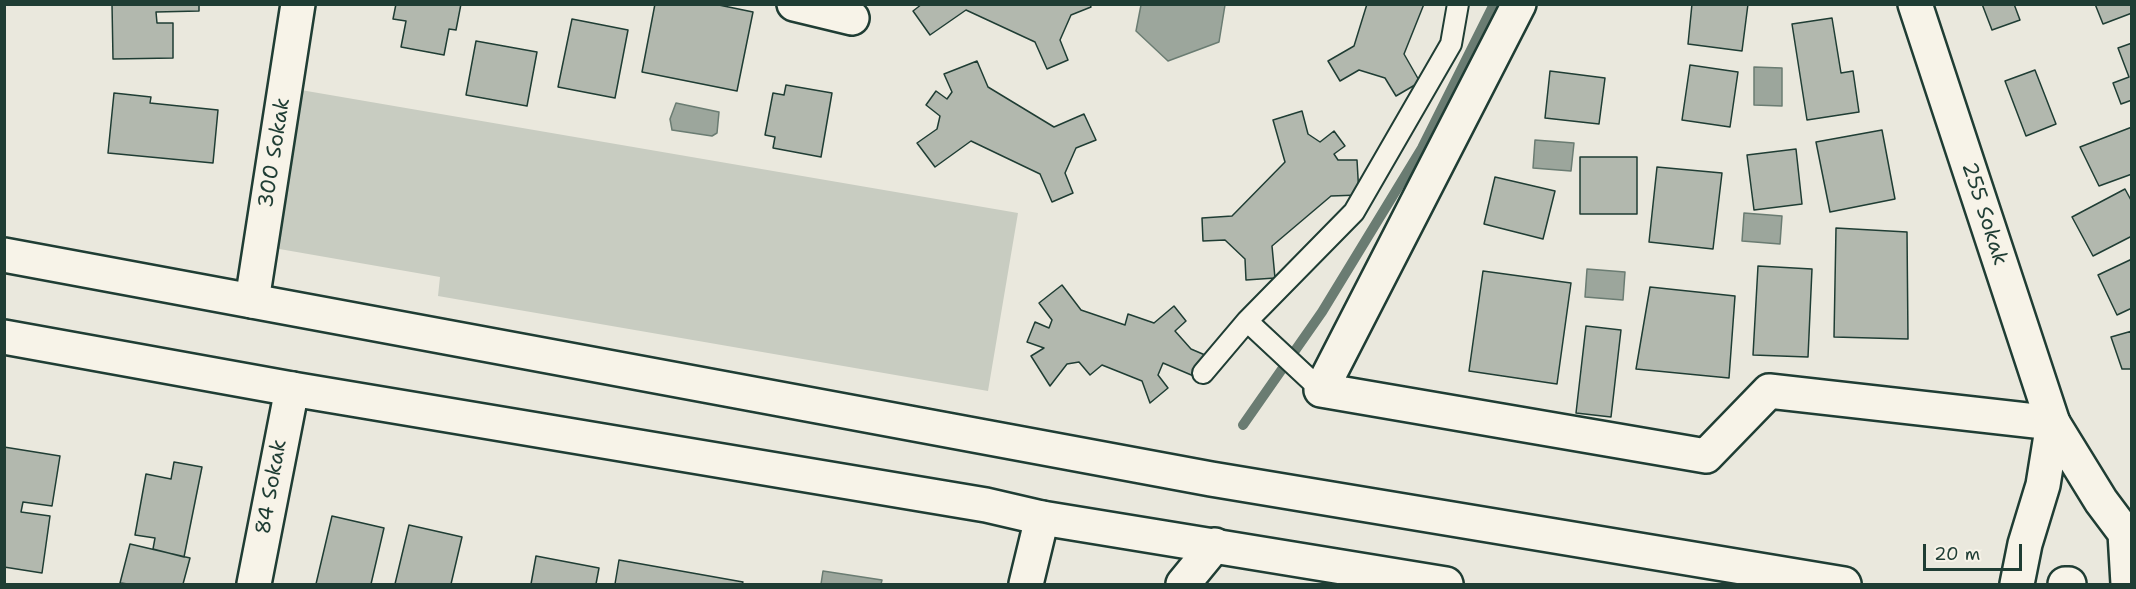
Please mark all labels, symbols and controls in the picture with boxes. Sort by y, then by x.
street label: 300 Sokak [254,96,296,210]
street label: 255 Sokak [1955,159,2013,269]
street label: 84 Sokak [251,437,293,537]
scale bar [1926,532,2025,570]
text: 20 m [1934,542,1980,566]

